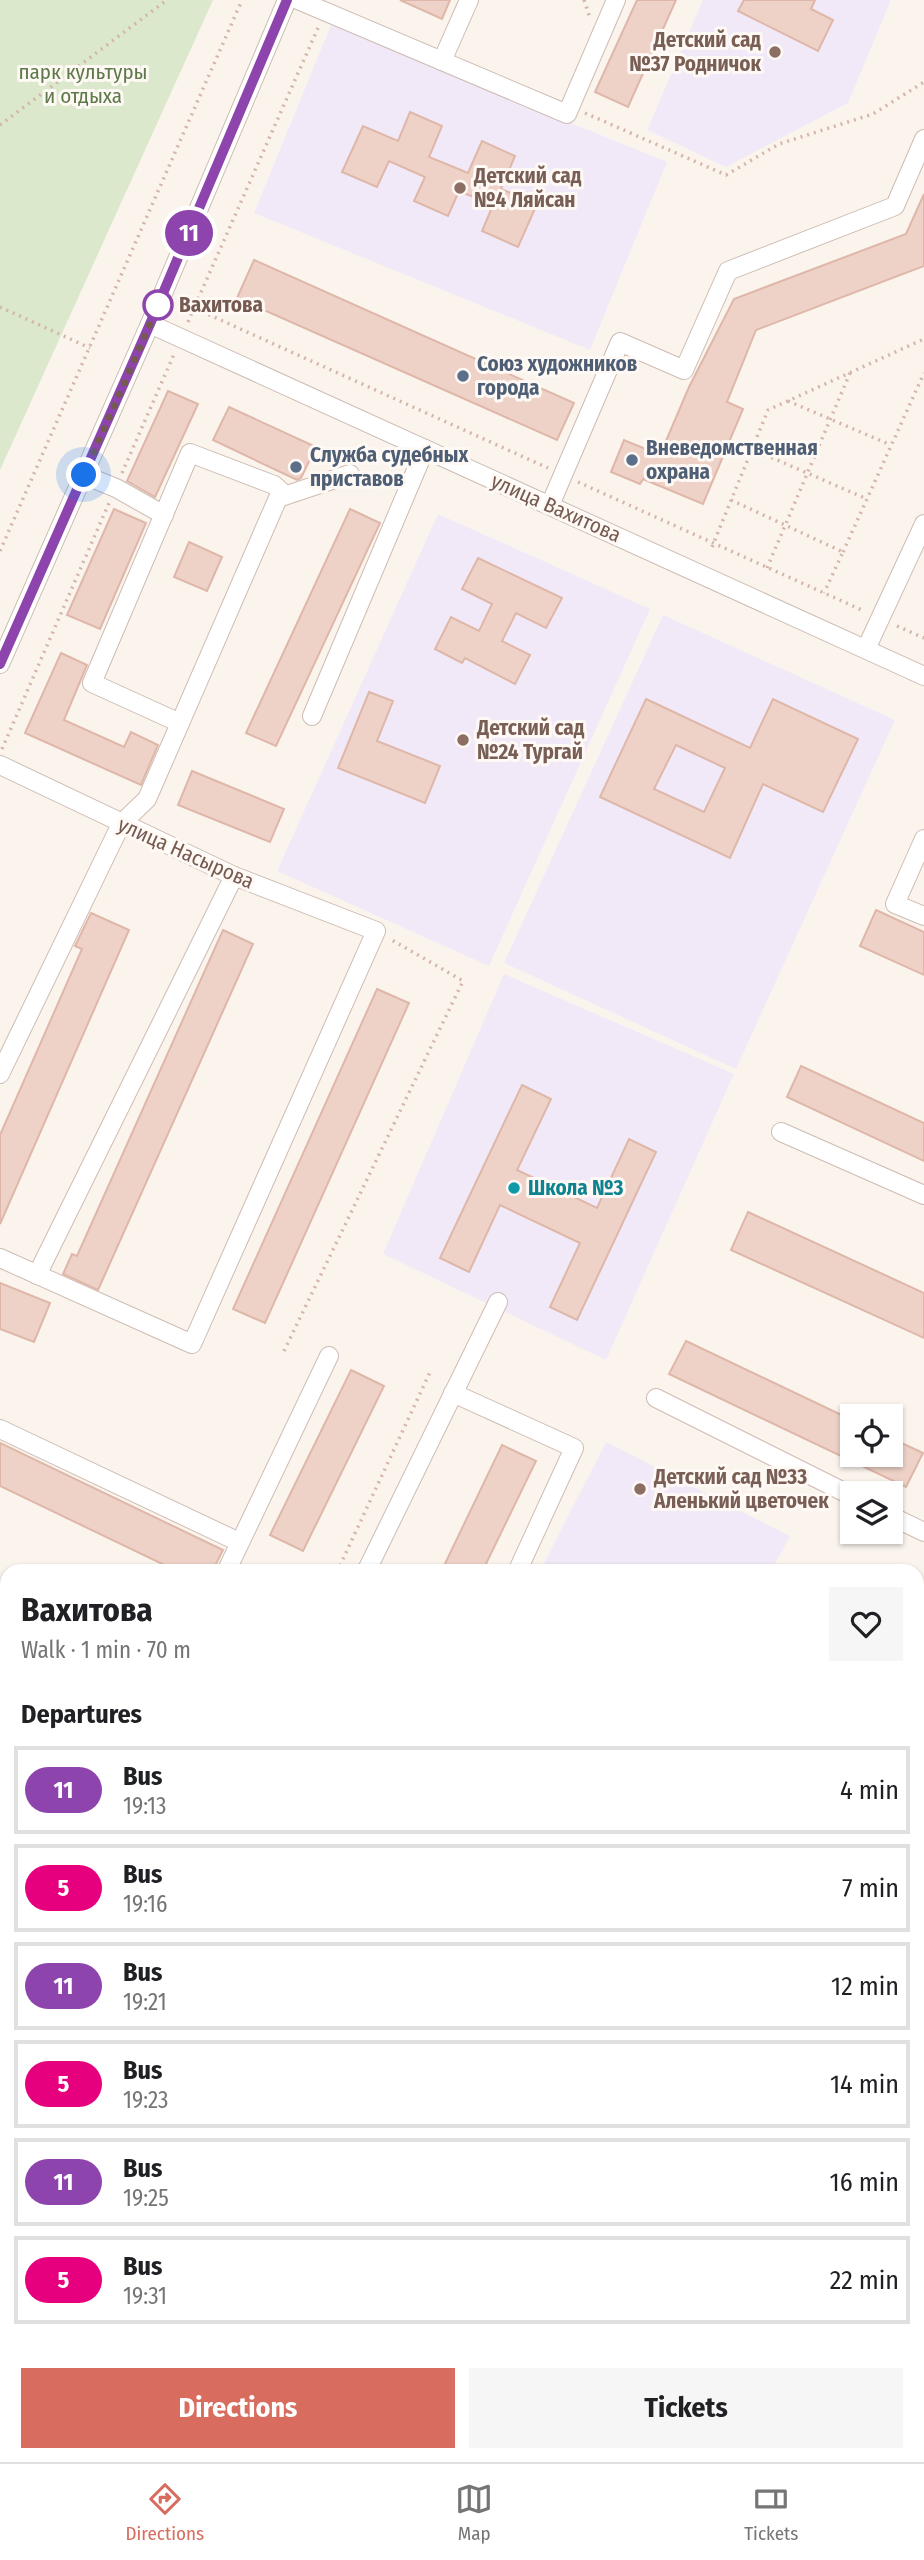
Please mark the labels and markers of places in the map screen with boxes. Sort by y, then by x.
place label: Детский сад №37 Родничок [629,27,761,77]
marker: Детский сад №37 Родничок [767,44,783,60]
place label: Детский сад №4 Ляйсан [473,163,582,213]
marker: Детский сад №4 Ляйсан [452,180,468,196]
marker: Вахитова [143,290,173,320]
place label: Вахитова [179,292,263,318]
place label: Союз художников города [477,351,638,401]
marker: Союз художников города [455,368,471,384]
place label: Вневедомственная охрана [646,435,818,485]
place label: Служба судебных приставов [310,442,469,492]
marker: Вневедомственная охрана [624,452,640,468]
marker: Служба судебных приставов [288,459,304,475]
place label: Детский сад №24 Тургай [476,715,585,765]
marker: Детский сад №24 Тургай [455,732,471,748]
place label: Школа №3 [528,1175,624,1201]
marker: Школа №3 [506,1180,522,1196]
place label: Детский сад №33 Аленький цветочек [653,1464,829,1514]
marker: Детский сад №33 Аленький цветочек [632,1481,648,1497]

